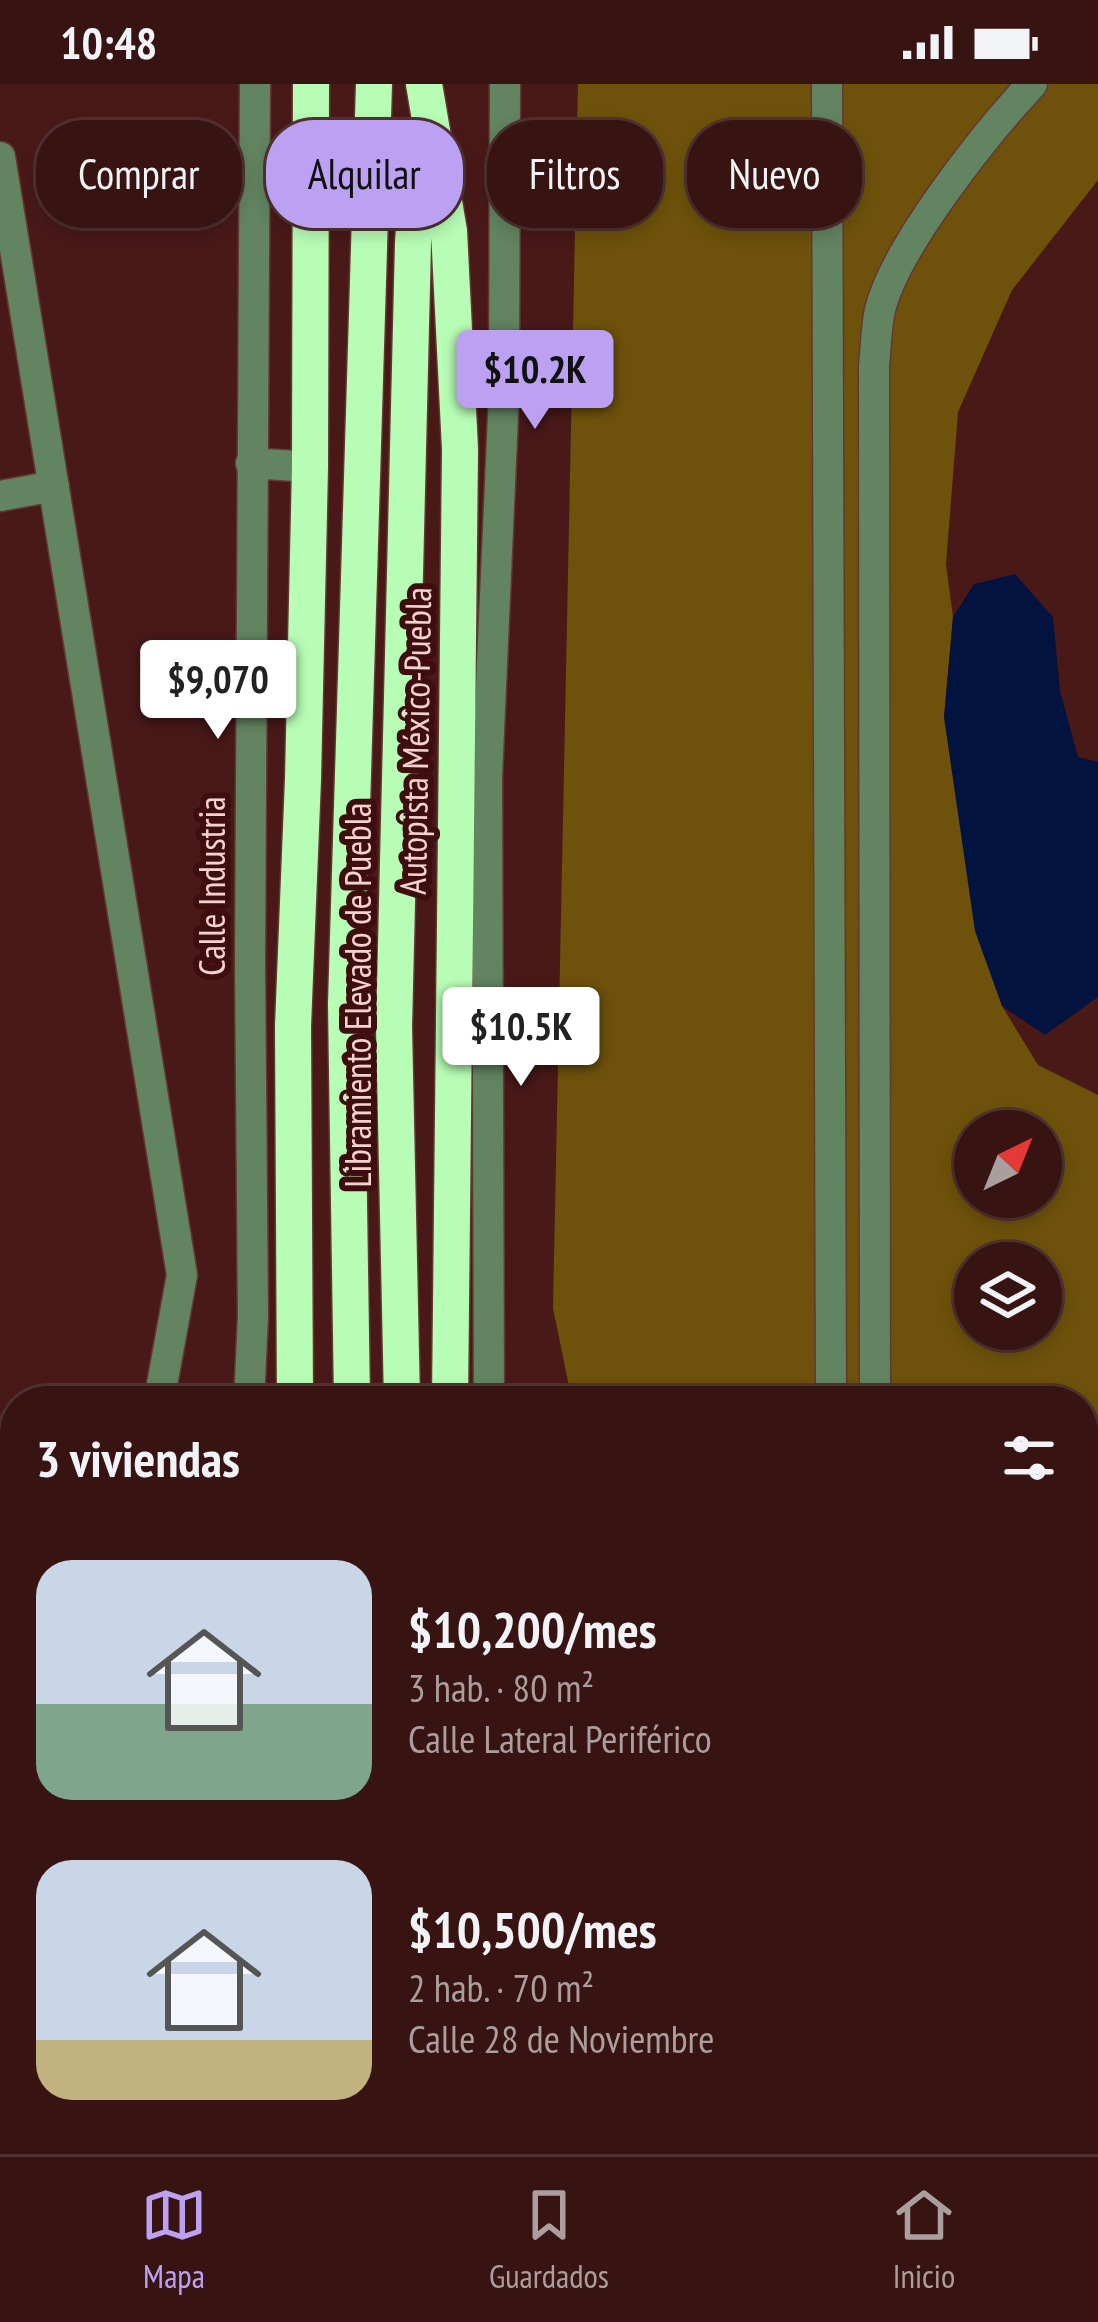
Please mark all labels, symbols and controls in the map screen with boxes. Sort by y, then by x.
text: 10:48 [60,13,157,71]
chip: Comprar [36,120,242,228]
chip: Alquilar [266,120,463,228]
chip: Filtros [487,120,663,228]
chip: Nuevo [687,120,862,228]
pin: $10.2K [437,330,633,432]
text: $10.2K [483,343,587,394]
street label: Autopista México-Puebla [389,587,441,895]
pin: $9,070 [120,640,316,742]
text: $9,070 [167,653,269,704]
street label: Calle Industria [188,796,235,976]
street label: Libramiento Elevado de Puebla [334,803,381,1187]
pin: $10.5K [423,987,619,1089]
text: $10.5K [469,1000,573,1051]
north arrow [954,1110,1062,1218]
map controls [954,1110,1062,1350]
button: layers [954,1242,1062,1350]
text: 3 viviendas [36,1425,240,1491]
icon: filters [996,1425,1062,1491]
text: $10,200/mes [408,1596,657,1662]
icon: home [132,1608,276,1752]
text: 3 hab. · 80 m² [408,1662,594,1713]
text: Calle Lateral Periférico [408,1713,712,1764]
text: $10,500/mes [408,1896,657,1962]
icon: home [132,1908,276,2052]
text: 2 hab. · 70 m² [408,1962,594,2013]
text: Calle 28 de Noviembre [408,2013,714,2064]
tab: Mapa [141,2182,207,2297]
tab: Guardados [489,2182,609,2297]
tab: Inicio [891,2182,957,2297]

